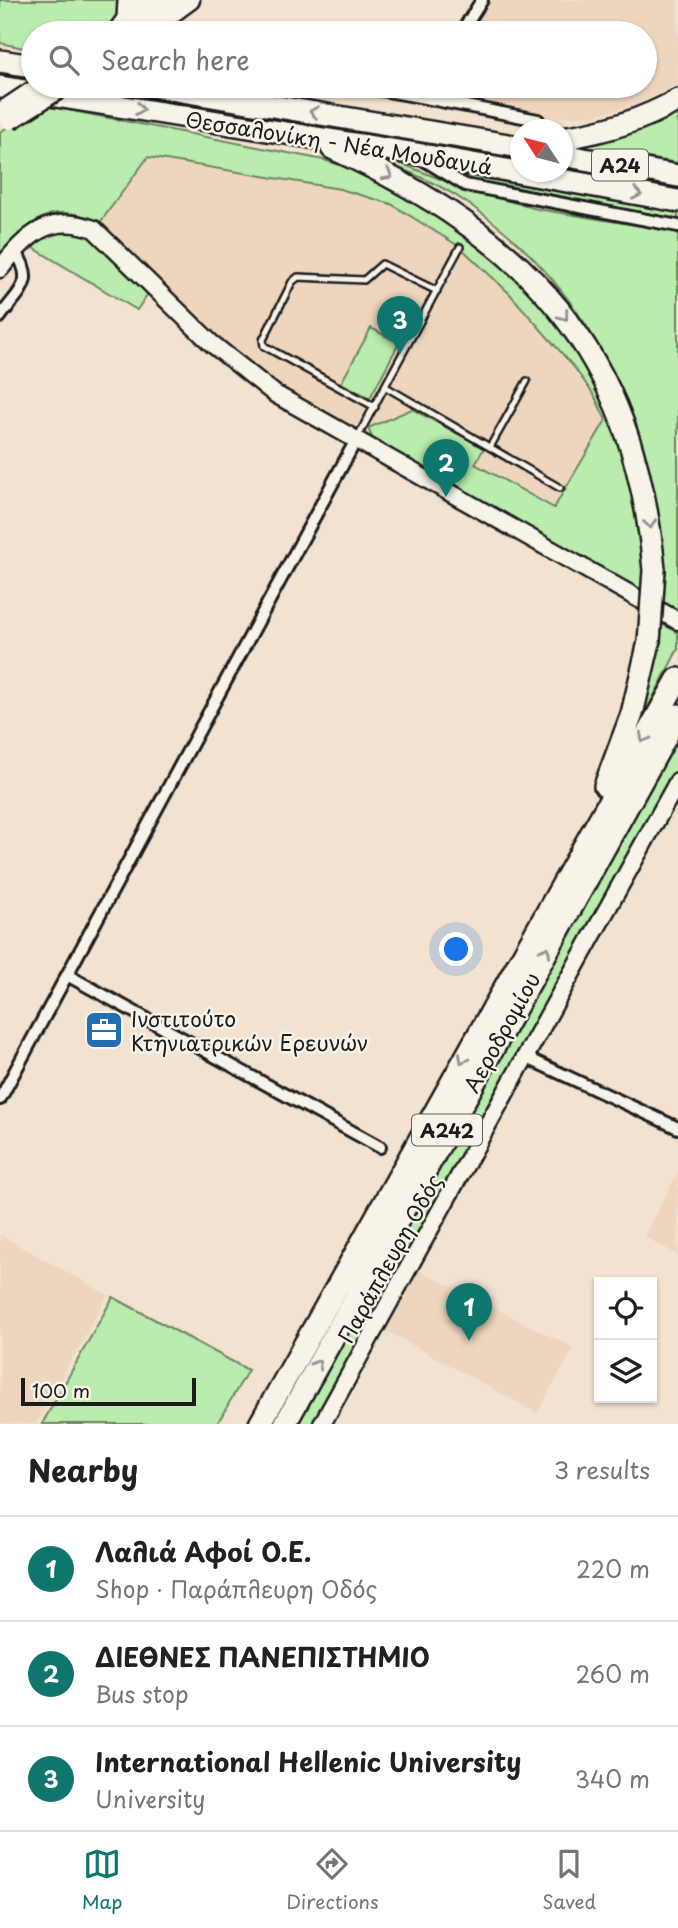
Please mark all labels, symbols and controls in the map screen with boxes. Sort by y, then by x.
search box [21,21,657,98]
text: Search here [101,40,250,79]
icon: search [45,41,83,79]
one-way arrow [134,101,146,116]
street label: Θεσσαλονίκη - Νέα Μουδανιά [183,102,495,182]
one-way arrow [308,105,320,120]
north arrow [510,119,573,182]
road number: Α24 [592,150,648,181]
one-way arrow [381,167,393,181]
one-way arrow [631,185,643,200]
pin: 3 [377,296,423,354]
one-way arrow [555,309,568,321]
pin: 2 [423,439,469,497]
one-way arrow [642,518,657,530]
one-way arrow [639,731,652,744]
your location [439,932,473,966]
one-way arrow [538,945,551,958]
street label: Αεροδρομίου [455,966,547,1098]
place label: Ινστιτούτο Κτηνιατρικών Ερευνών [131,1002,369,1058]
office icon: Ινστιτούτο Κτηνιατρικών Ερευνών [83,1009,125,1051]
one-way arrow [458,1052,471,1065]
road number: Α242 [412,1114,482,1146]
street label: Παράπλευρη Οδός [329,1168,449,1348]
map controls [594,1277,657,1403]
button: locate [594,1277,657,1340]
pin: 1 [446,1283,492,1341]
button: layers [594,1340,657,1403]
one-way arrow [309,1359,323,1371]
scale bar [21,1375,196,1407]
text: 100 m [32,1376,90,1404]
text: Nearby [28,1447,138,1492]
text: 3 results [554,1452,650,1487]
text: Λαλιά Αφοί Ο.Ε. [95,1532,312,1571]
text: 1 [46,1551,57,1586]
text: 220 m [576,1551,650,1586]
text: Shop · Παράπλευρη Οδός [95,1571,377,1606]
text: ΔΙΕΘΝΕΣ ΠΑΝΕΠΙΣΤΗΜΙΟ [95,1637,430,1676]
text: 2 [43,1656,59,1691]
text: 260 m [575,1656,650,1691]
text: Bus stop [95,1676,189,1711]
text: International Hellenic University [95,1742,521,1781]
text: 3 [43,1761,59,1796]
text: 340 m [575,1761,650,1796]
text: University [95,1781,205,1816]
tab: Map [82,1845,122,1915]
tab: Directions [286,1845,379,1915]
tab: Saved [542,1845,596,1915]

